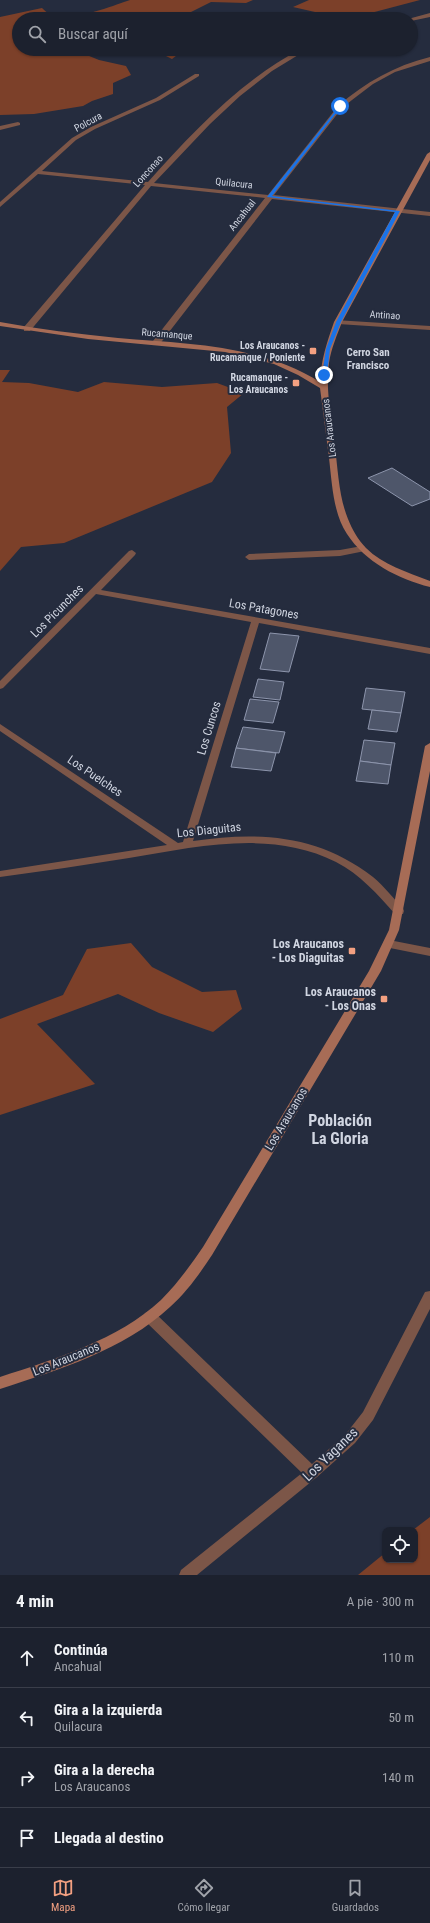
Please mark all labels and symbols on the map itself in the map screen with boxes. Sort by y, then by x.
route start [331,97,349,115]
street label: Polcura [72,110,104,134]
street label: Lonconao [131,153,165,189]
street label: Quilacura [215,176,253,190]
street label: Ancahual [226,197,258,233]
street label: Antinao [369,308,401,322]
street label: Rucamanque [141,326,193,342]
place label: Los Araucanos - Rucamanque / Poniente [210,340,305,363]
marker: Los Araucanos - Rucamanque / Poniente [308,346,318,356]
district label: Cerro San Francisco [346,346,390,372]
route end [315,366,333,384]
place label: Rucamanque - Los Araucanos [229,372,288,395]
marker: Rucamanque - Los Araucanos [291,378,301,388]
street label: Los Araucanos [320,398,338,458]
street label: Los Picunches [28,582,86,640]
street label: Los Patagones [228,596,300,622]
street label: Los Cuncos [194,699,224,757]
street label: Los Puelches [65,753,125,799]
street label: Los Diaguitas [176,820,242,840]
place label: Los Araucanos - Los Diaguitas [272,937,345,965]
marker: Los Araucanos - Los Diaguitas [347,946,357,956]
place label: Los Araucanos - Los Onas [305,985,377,1013]
marker: Los Araucanos - Los Onas [379,994,389,1004]
street label: Los Araucanos [262,1085,310,1153]
district label: Población La Gloria [308,1111,372,1148]
street label: Los Araucanos [31,1339,101,1379]
street label: Los Yaganes [299,1424,361,1484]

